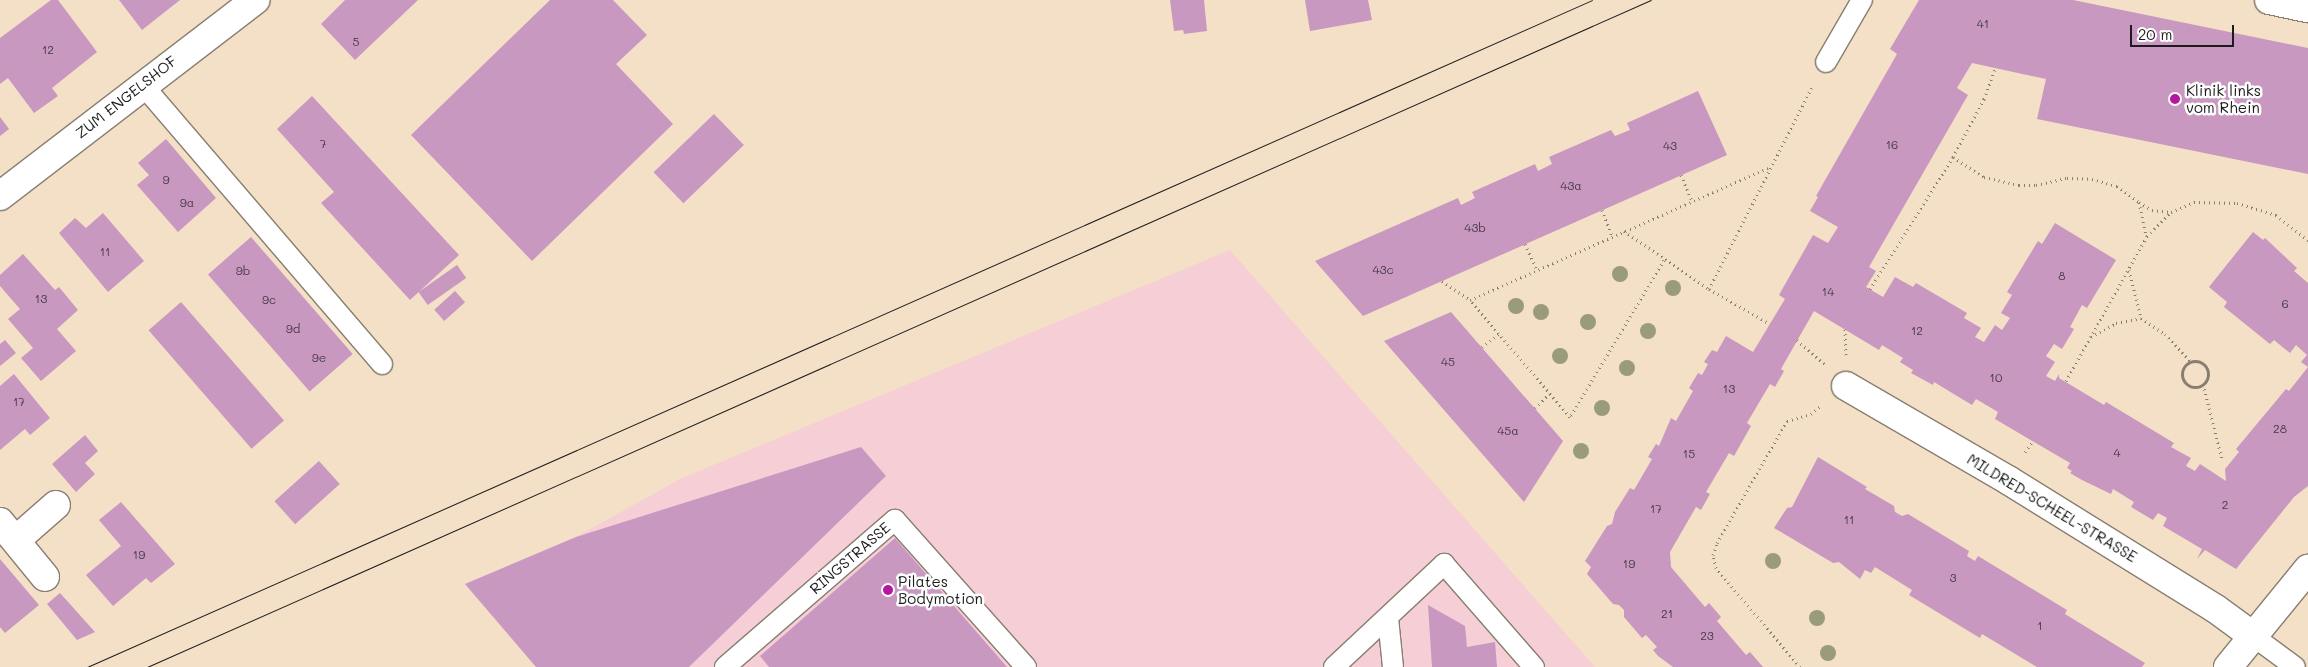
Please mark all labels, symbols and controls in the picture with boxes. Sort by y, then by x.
scale bar [2133,15,2237,47]
house number: 41 [1977,17,1989,31]
text: 20 m [2138,24,2172,44]
house number: 5 [353,35,359,49]
house number: 12 [42,43,54,57]
street label: ZUM ENGELSHOF [72,52,180,142]
place label: Klinik links vom Rhein [2186,81,2261,116]
marker: Klinik links vom Rhein [2168,92,2182,106]
house number: 7 [320,137,326,151]
house number: 16 [1886,138,1898,152]
house number: 43 [1663,139,1677,153]
house number: 9 [162,173,170,187]
house number: 43a [1560,179,1582,193]
house number: 9a [180,196,194,210]
house number: 43b [1464,221,1486,235]
house number: 11 [100,245,110,259]
house number: 43c [1372,263,1394,277]
house number: 9b [236,264,250,278]
house number: 8 [2058,269,2066,283]
house number: 14 [1822,285,1834,299]
house number: 13 [35,292,47,306]
house number: 9c [262,293,276,307]
house number: 6 [2281,297,2289,311]
house number: 9d [286,322,300,336]
house number: 12 [1911,324,1923,338]
house number: 9e [312,351,326,365]
house number: 45 [1441,355,1455,369]
house number: 10 [1990,371,2002,385]
house number: 13 [1723,382,1735,396]
house number: 17 [13,395,25,409]
house number: 28 [2273,422,2287,436]
house number: 45a [1497,424,1519,438]
house number: 4 [2113,446,2121,460]
house number: 15 [1683,447,1695,461]
street label: MILDRED-SCHEEL-STRASSE [1964,450,2140,566]
house number: 2 [2222,498,2228,512]
house number: 17 [1650,502,1662,516]
house number: 11 [1844,513,1854,527]
street label: RINGSTRASSE [806,518,894,598]
house number: 19 [133,548,145,562]
house number: 19 [1623,557,1635,571]
house number: 3 [1949,571,1957,585]
place label: Pilates Bodymotion [898,572,983,607]
marker: Pilates Bodymotion [882,584,894,596]
house number: 21 [1661,607,1673,621]
house number: 1 [2037,619,2043,633]
house number: 23 [1700,629,1714,643]

